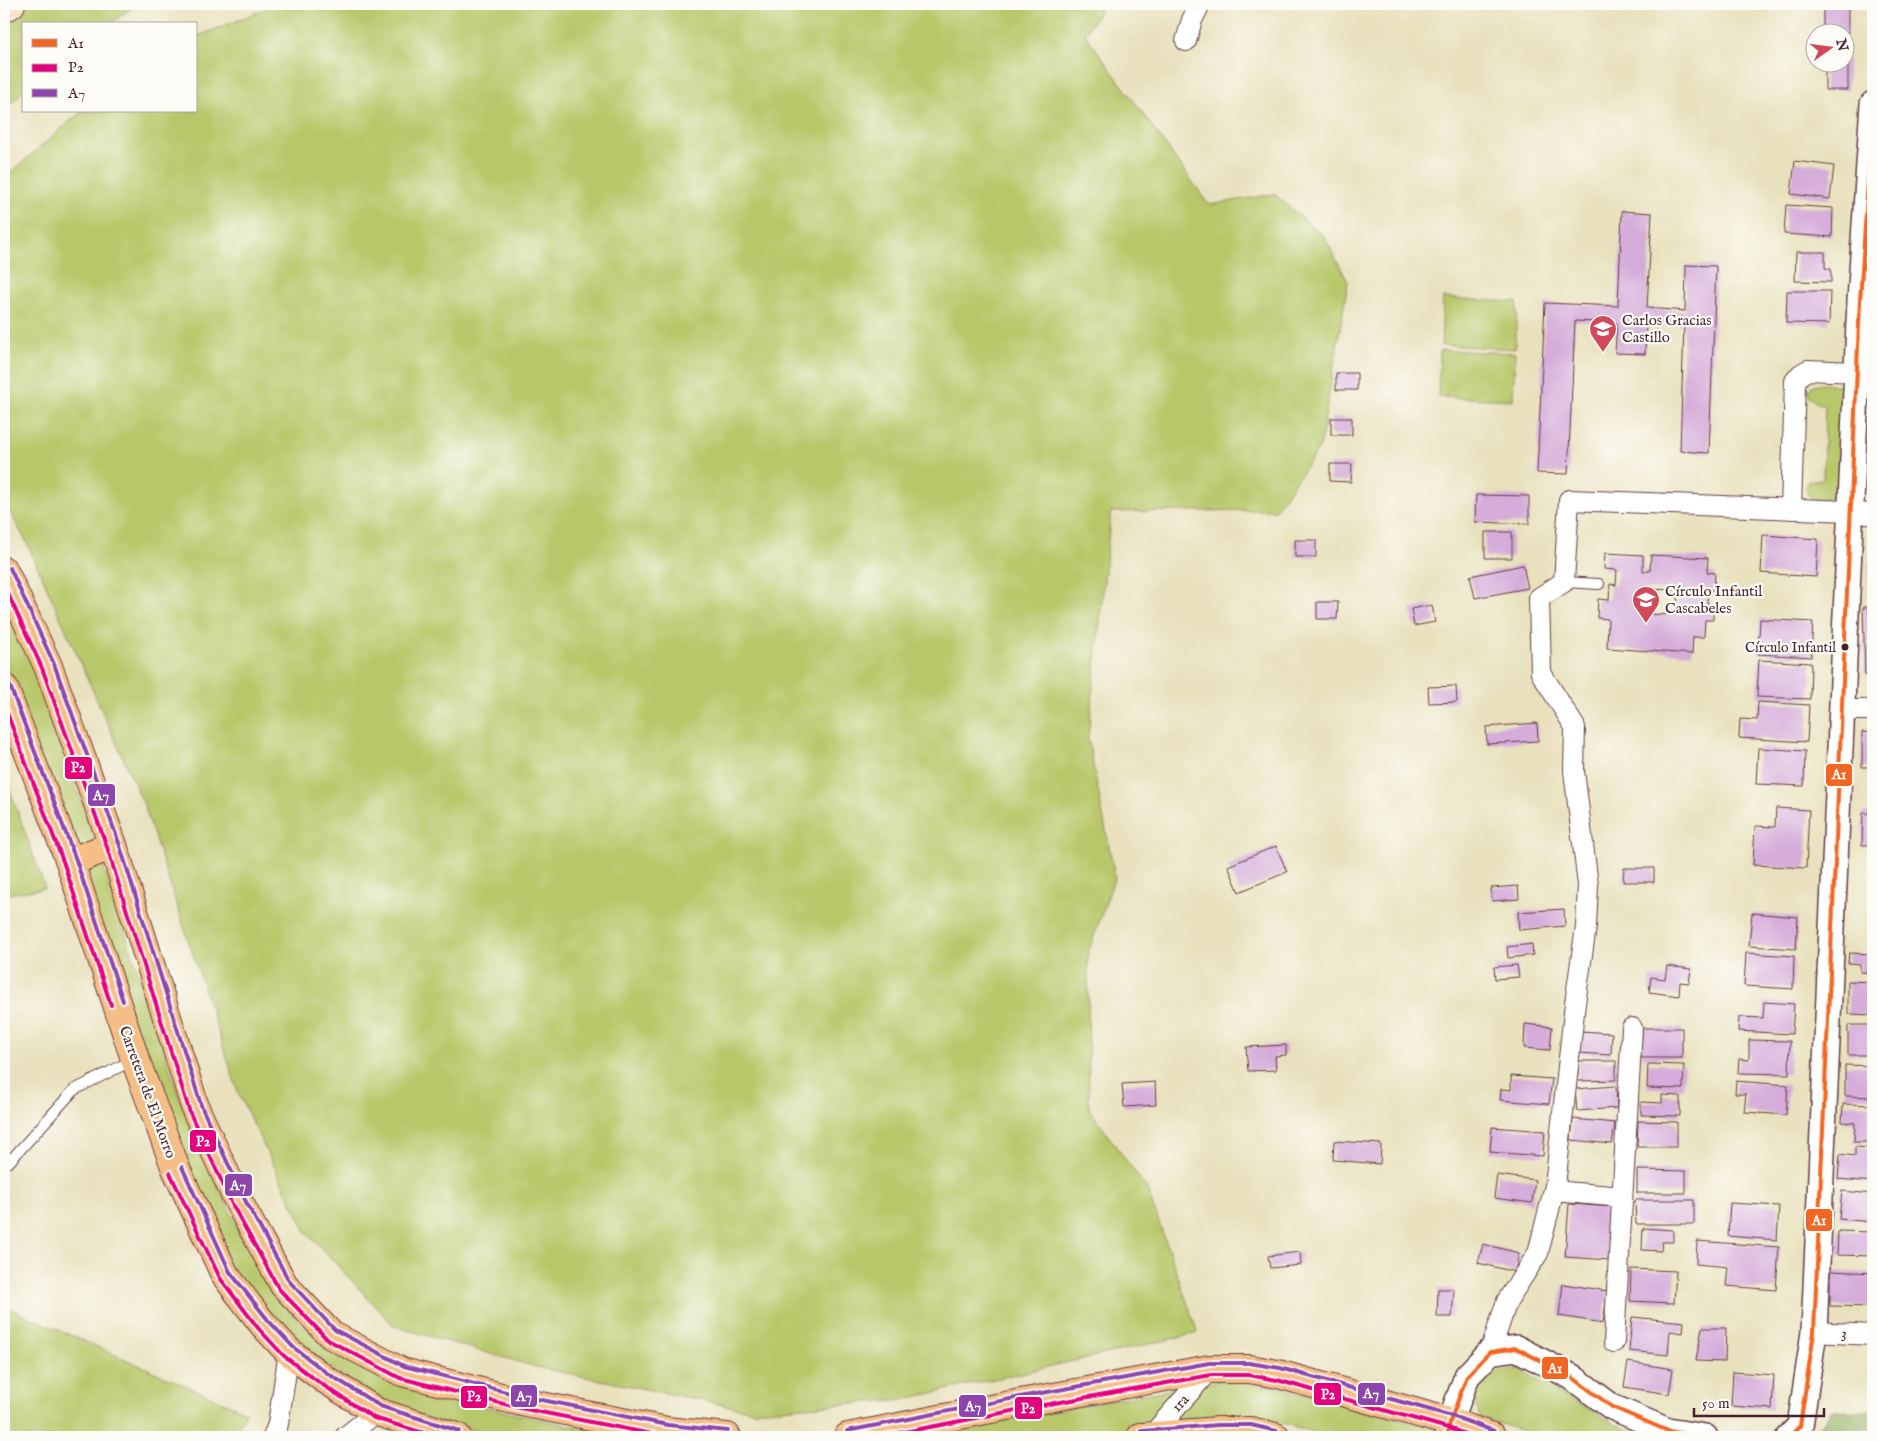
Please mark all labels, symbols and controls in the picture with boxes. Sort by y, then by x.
legend [22,22,198,112]
north arrow [1804,22,1854,72]
text: A1 [67,34,84,53]
text: N [1831,36,1852,53]
text: P2 [68,58,84,77]
text: A7 [67,84,85,103]
place label: Carlos Gracias Castillo [1622,311,1712,347]
school or university icon: Carlos Gracias Castillo [1588,314,1618,353]
place label: Círculo Infantil Cascabeles [1665,582,1763,618]
school or university icon: Círculo Infantil Cascabeles [1631,585,1661,624]
place label: Círculo Infantil [1745,639,1836,657]
marker: Círculo Infantil [1840,642,1850,652]
line badge: P2 [64,756,93,780]
text: P2 [71,759,86,777]
line badge: A1 [1825,763,1853,787]
text: A1 [1831,766,1846,784]
line badge: A7 [87,783,116,807]
text: A7 [92,787,109,805]
street label: Carretera de El Morro [115,1023,180,1161]
line badge: P2 [189,1129,217,1153]
text: P2 [196,1133,211,1151]
line badge: A7 [224,1173,253,1197]
text: A7 [229,1177,246,1195]
line badge: A1 [1805,1208,1833,1232]
text: A1 [1811,1212,1826,1230]
street label: 3 [1841,1324,1847,1343]
line badge: A1 [1541,1356,1569,1380]
text: A1 [1547,1360,1562,1378]
line badge: P2 [1313,1382,1342,1406]
line badge: A7 [1357,1382,1386,1406]
line badge: A7 [510,1384,538,1408]
line badge: P2 [460,1385,488,1409]
text: A7 [1362,1385,1379,1403]
text: P2 [1321,1386,1336,1404]
scale bar [1694,1386,1824,1418]
text: P2 [467,1388,482,1406]
text: A7 [515,1388,532,1406]
street label: 1ra [1167,1390,1194,1416]
line badge: A7 [958,1394,987,1418]
text: 50 m [1702,1394,1730,1413]
line badge: P2 [1014,1396,1043,1420]
text: A7 [964,1398,981,1416]
text: P2 [1021,1400,1036,1418]

